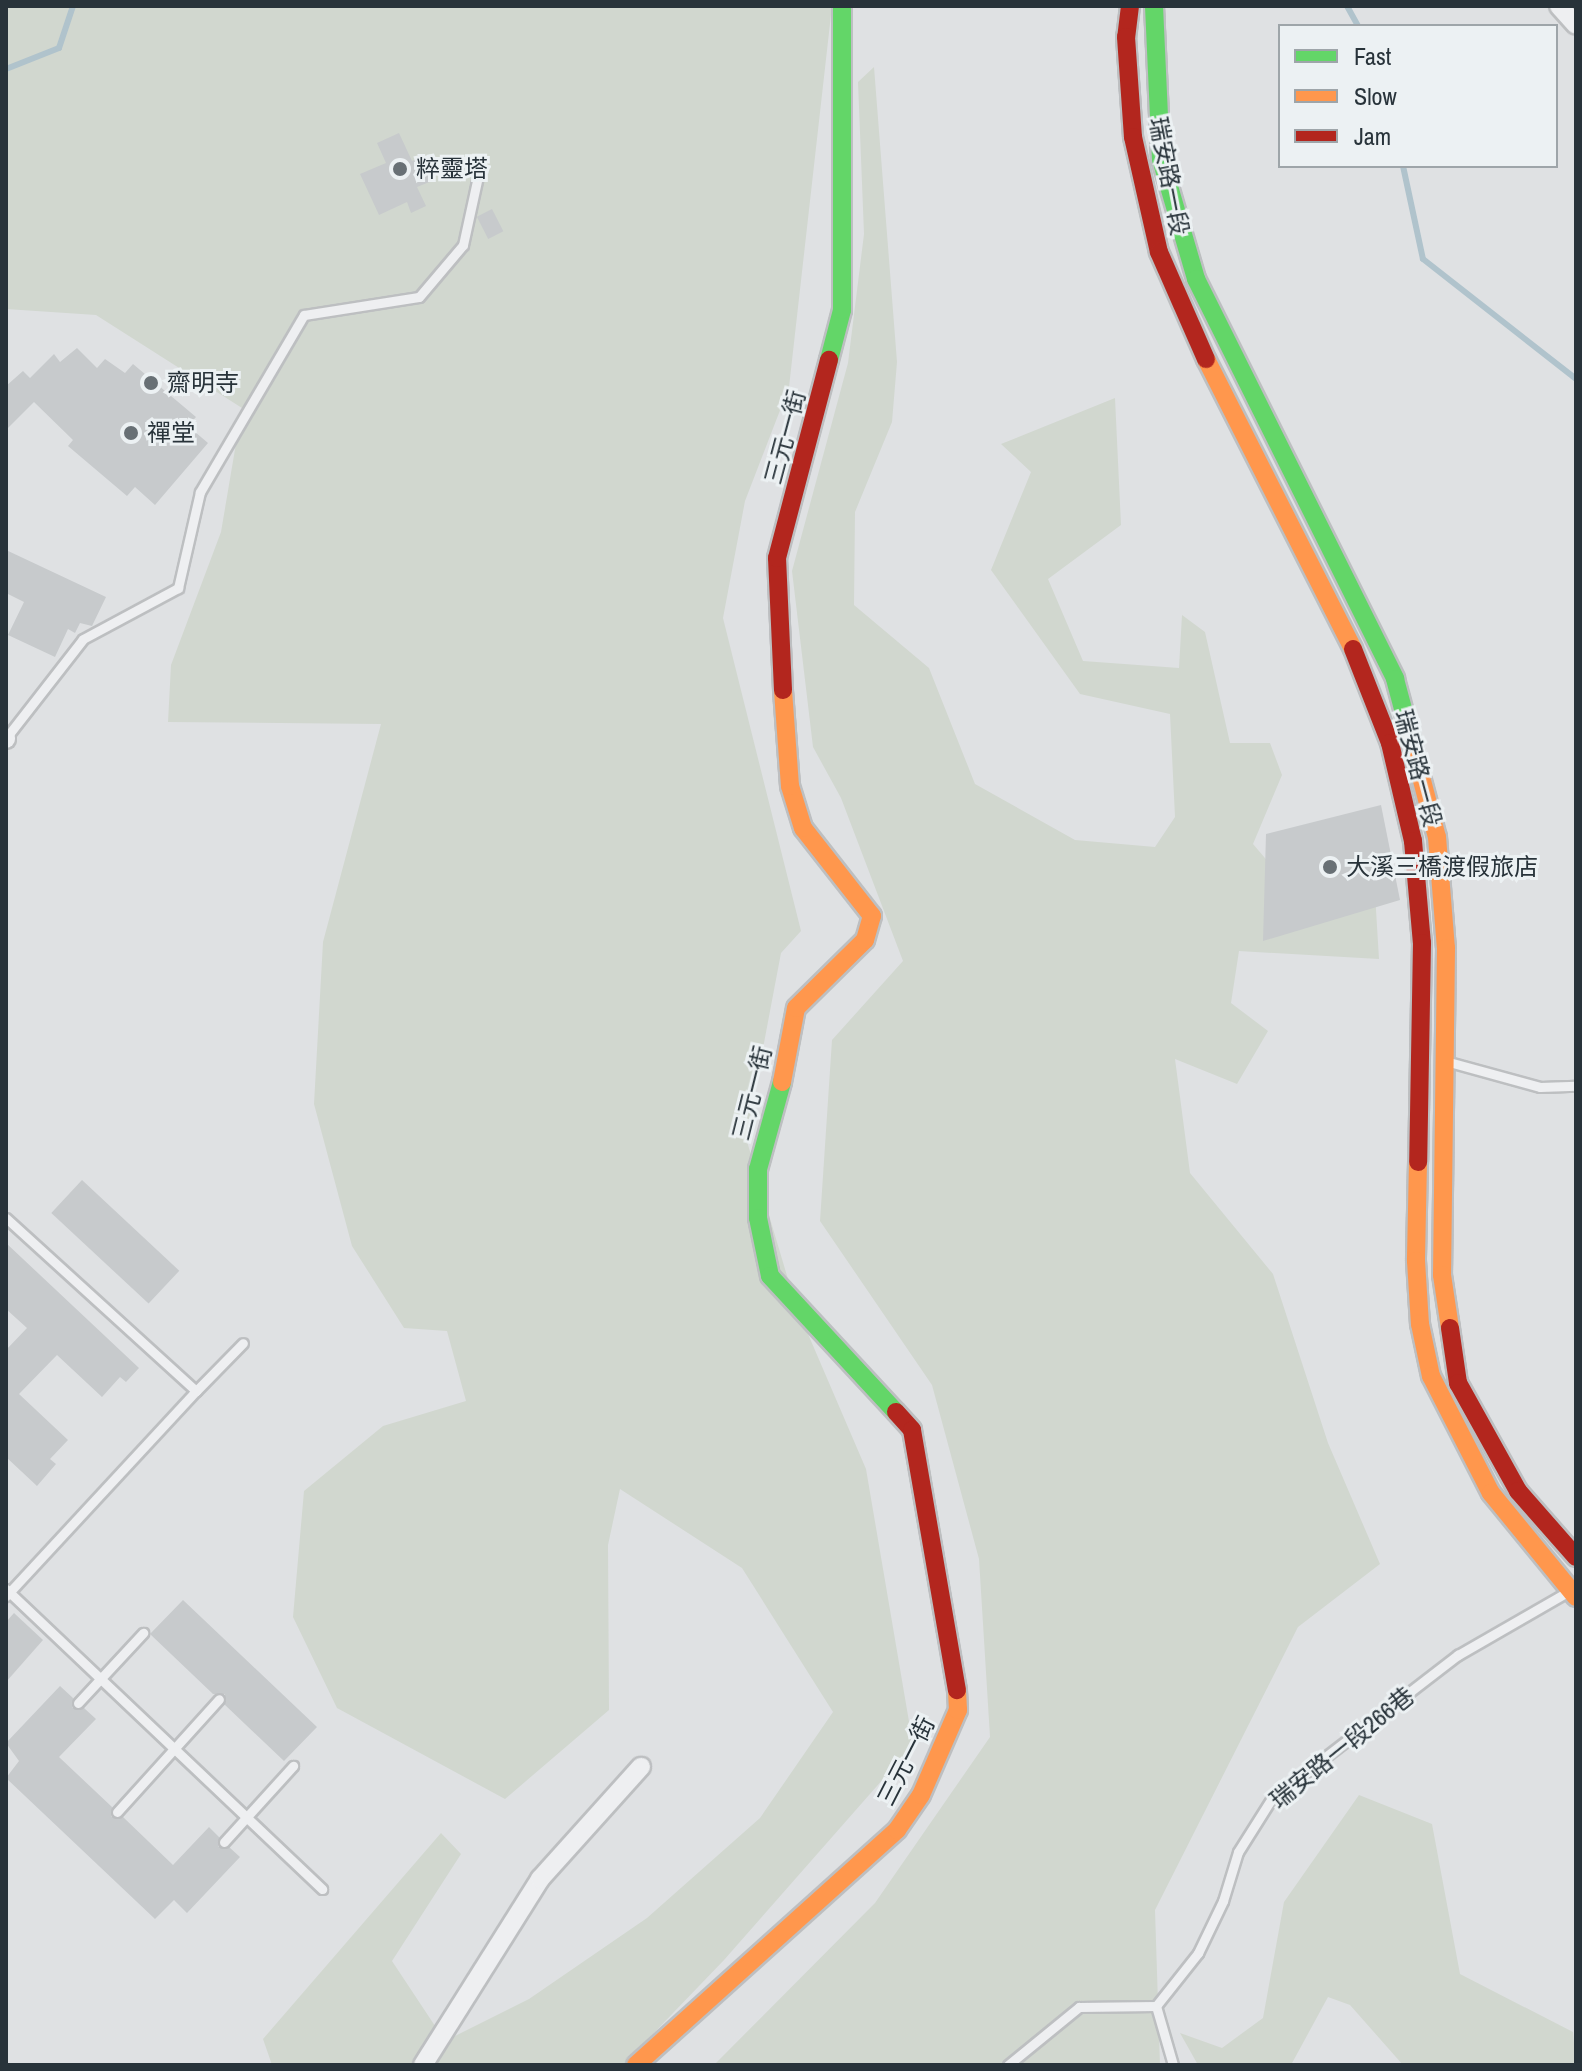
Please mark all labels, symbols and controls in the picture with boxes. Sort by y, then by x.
legend [1278,24,1558,168]
text: Fast [1354,40,1391,72]
text: Slow [1354,80,1397,112]
street label: 瑞安路一段 [1143,114,1195,238]
text: Jam [1354,120,1391,152]
place label: 粹靈塔 [416,155,488,183]
marker: 粹靈塔 [391,160,409,178]
place label: 齋明寺 [167,369,239,397]
marker: 齋明寺 [142,374,160,392]
street label: 三元一街 [759,387,811,487]
place label: 禪堂 [147,419,195,447]
marker: 禪堂 [122,424,140,442]
street label: 瑞安路一段 [1389,706,1447,830]
place label: 大溪三橋渡假旅店 [1346,853,1538,881]
marker: 大溪三橋渡假旅店 [1321,858,1339,876]
street label: 三元一街 [726,1043,778,1143]
street label: 瑞安路一段266巷 [1264,1681,1420,1815]
street label: 三元一街 [871,1712,941,1810]

